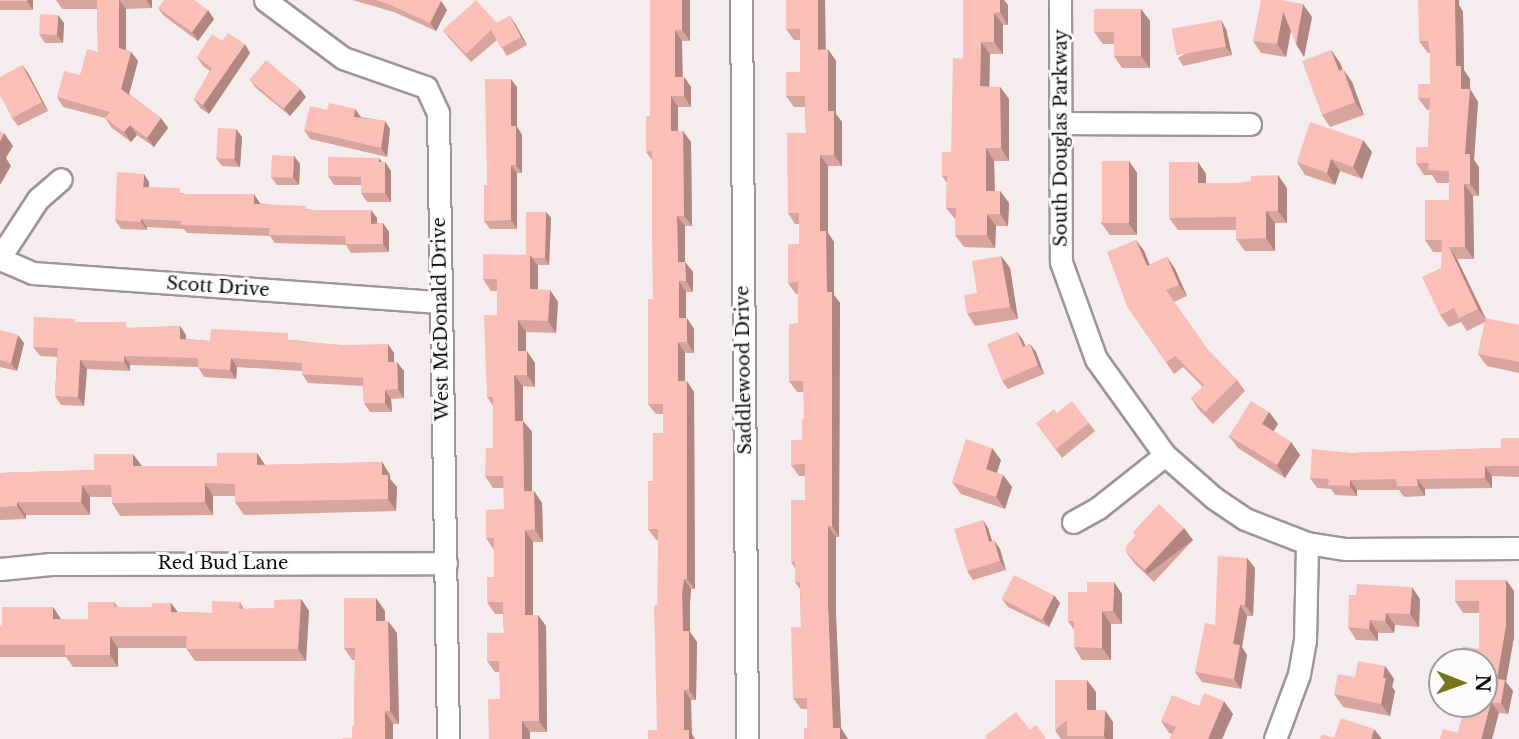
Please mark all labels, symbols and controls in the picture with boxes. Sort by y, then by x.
street label: South Douglas Parkway [1050,29,1072,247]
street label: West McDonald Drive [428,217,454,421]
street label: Scott Drive [166,273,270,301]
street label: Saddlewood Drive [732,285,756,455]
street label: Red Bud Lane [158,552,288,574]
north arrow [1428,648,1498,718]
text: N [1471,674,1494,692]

